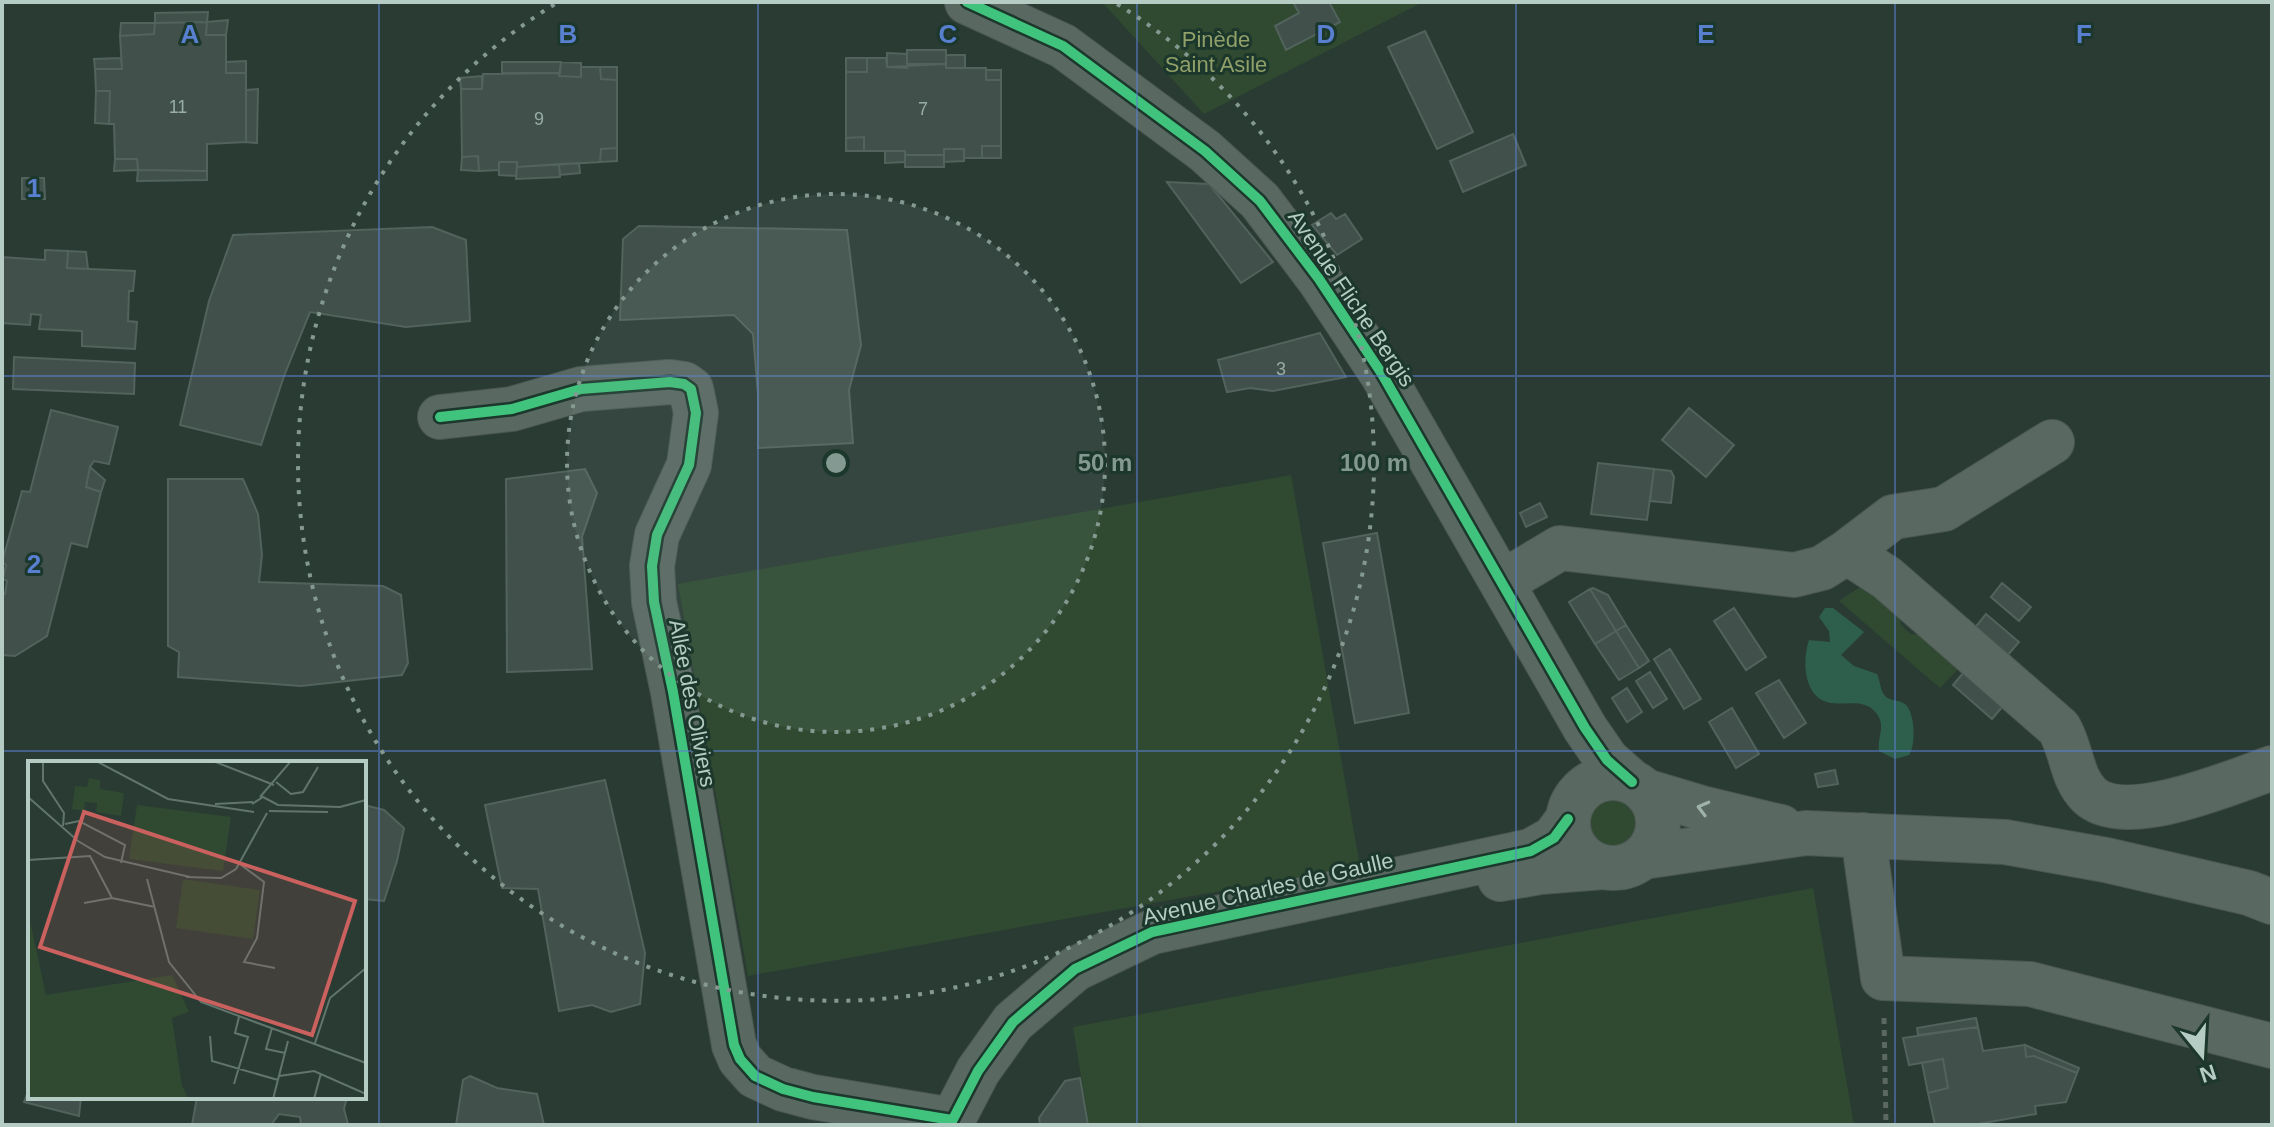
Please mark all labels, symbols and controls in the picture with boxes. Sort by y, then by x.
text: A [181,19,200,49]
text: B [559,19,577,49]
text: C [939,19,958,49]
text: D [1317,19,1335,49]
text: E [1697,19,1715,49]
text: F [2076,19,2092,49]
park label: Pinède Saint Asile [1165,27,1267,77]
house number: 11 [169,97,187,117]
house number: 7 [918,99,928,119]
house number: 9 [534,109,544,129]
text: 1 [27,173,41,203]
street label: Avenue Fliche Bergis [1283,205,1420,391]
house number: 3 [1276,359,1286,379]
centre of rings [822,449,850,477]
text: 50 m [1078,449,1132,476]
text: 100 m [1340,449,1408,476]
text: 2 [27,549,41,579]
street label: Allée des Oliviers [664,617,721,789]
inset map [28,761,366,1099]
one-way arrow [1697,801,1711,817]
street label: Avenue Charles de Gaulle [1140,847,1396,930]
north arrow [2162,1015,2242,1095]
text: N [2197,1059,2219,1088]

